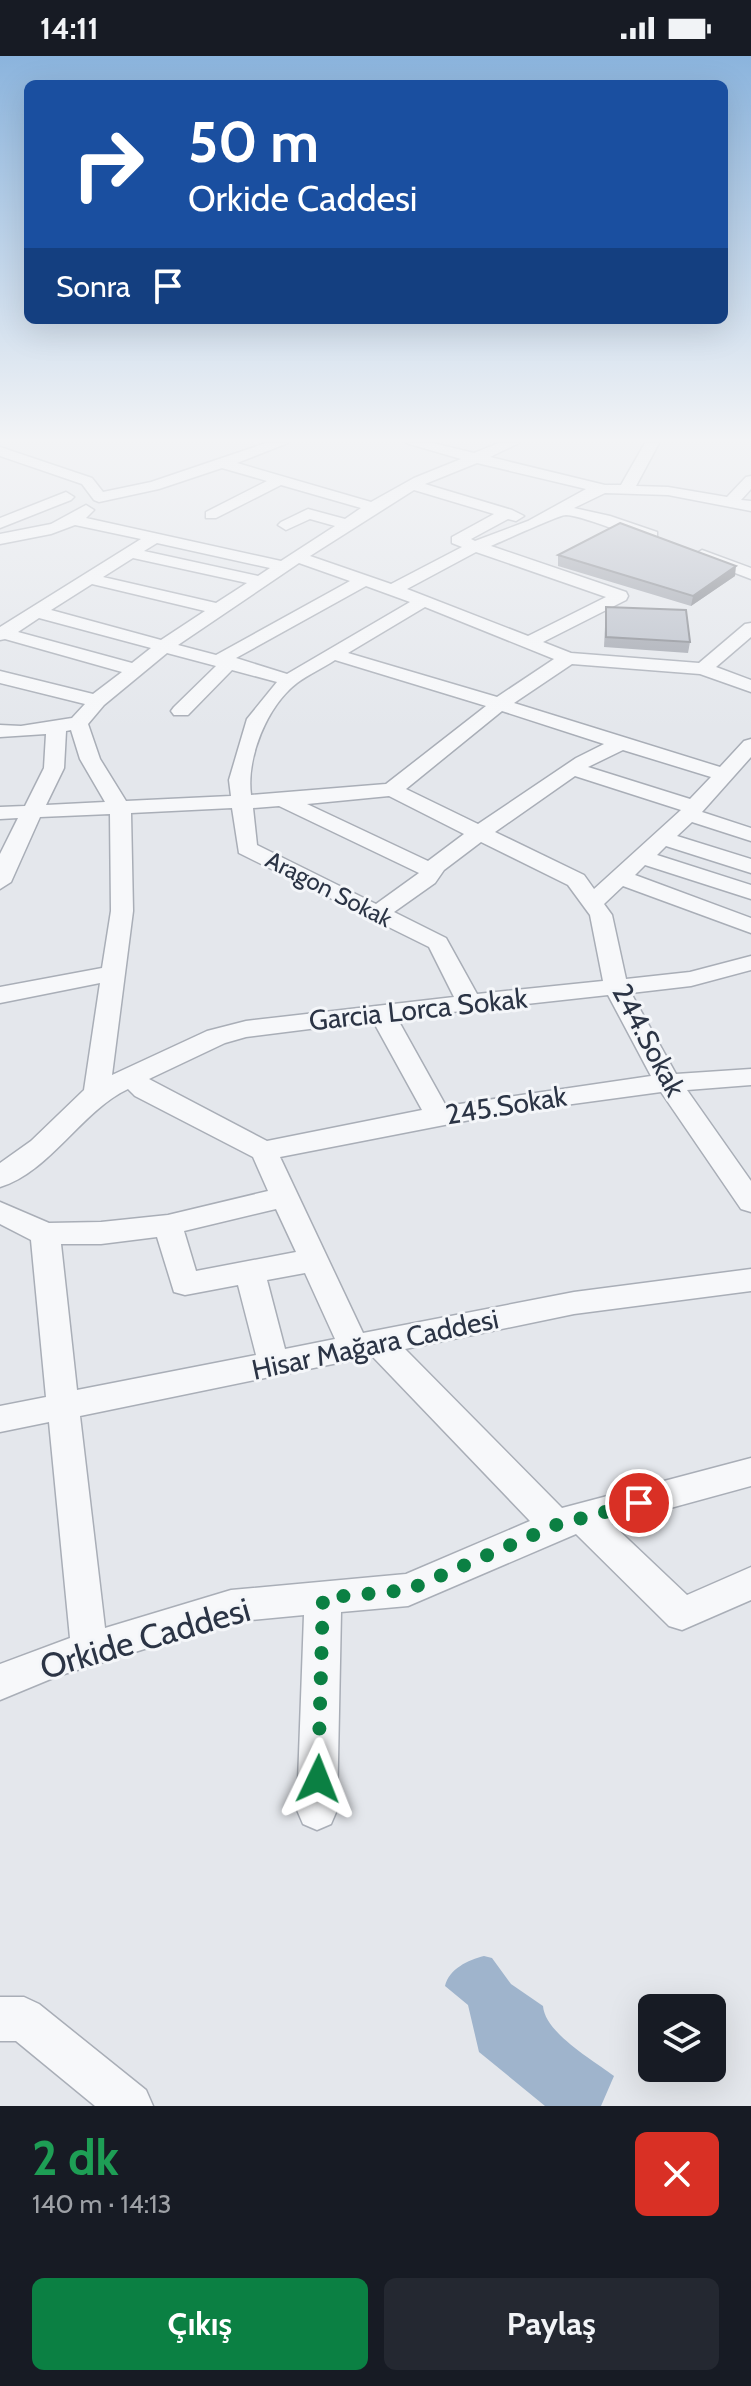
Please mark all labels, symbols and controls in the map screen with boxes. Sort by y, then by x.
text: 14:11 [40,10,99,47]
text: 50 m [188,108,319,176]
icon: right [56,112,160,216]
text: Orkide Caddesi [188,176,418,220]
icon: arrive [146,264,190,308]
text: Sonra [56,268,130,305]
street label: Aragon Sokak [261,845,397,933]
street label: 244.Sokak [605,978,693,1102]
street label: Garcia Lorca Sokak [307,981,529,1037]
street label: 245.Sokak [443,1079,569,1131]
street label: Hisar Mağara Caddesi [249,1301,501,1387]
pin [605,1469,673,1537]
icon: arrive [617,1481,661,1525]
street label: Orkide Caddesi [35,1588,255,1688]
position arrow [276,1737,360,1821]
map controls [638,1994,726,2082]
button: layers [638,1994,726,2082]
text: 2 dk [32,2129,119,2187]
button: close [635,2132,719,2216]
text: 140 m · 14:13 [32,2188,172,2220]
button: Çıkış [32,2278,368,2370]
button: Paylaş [384,2278,719,2370]

